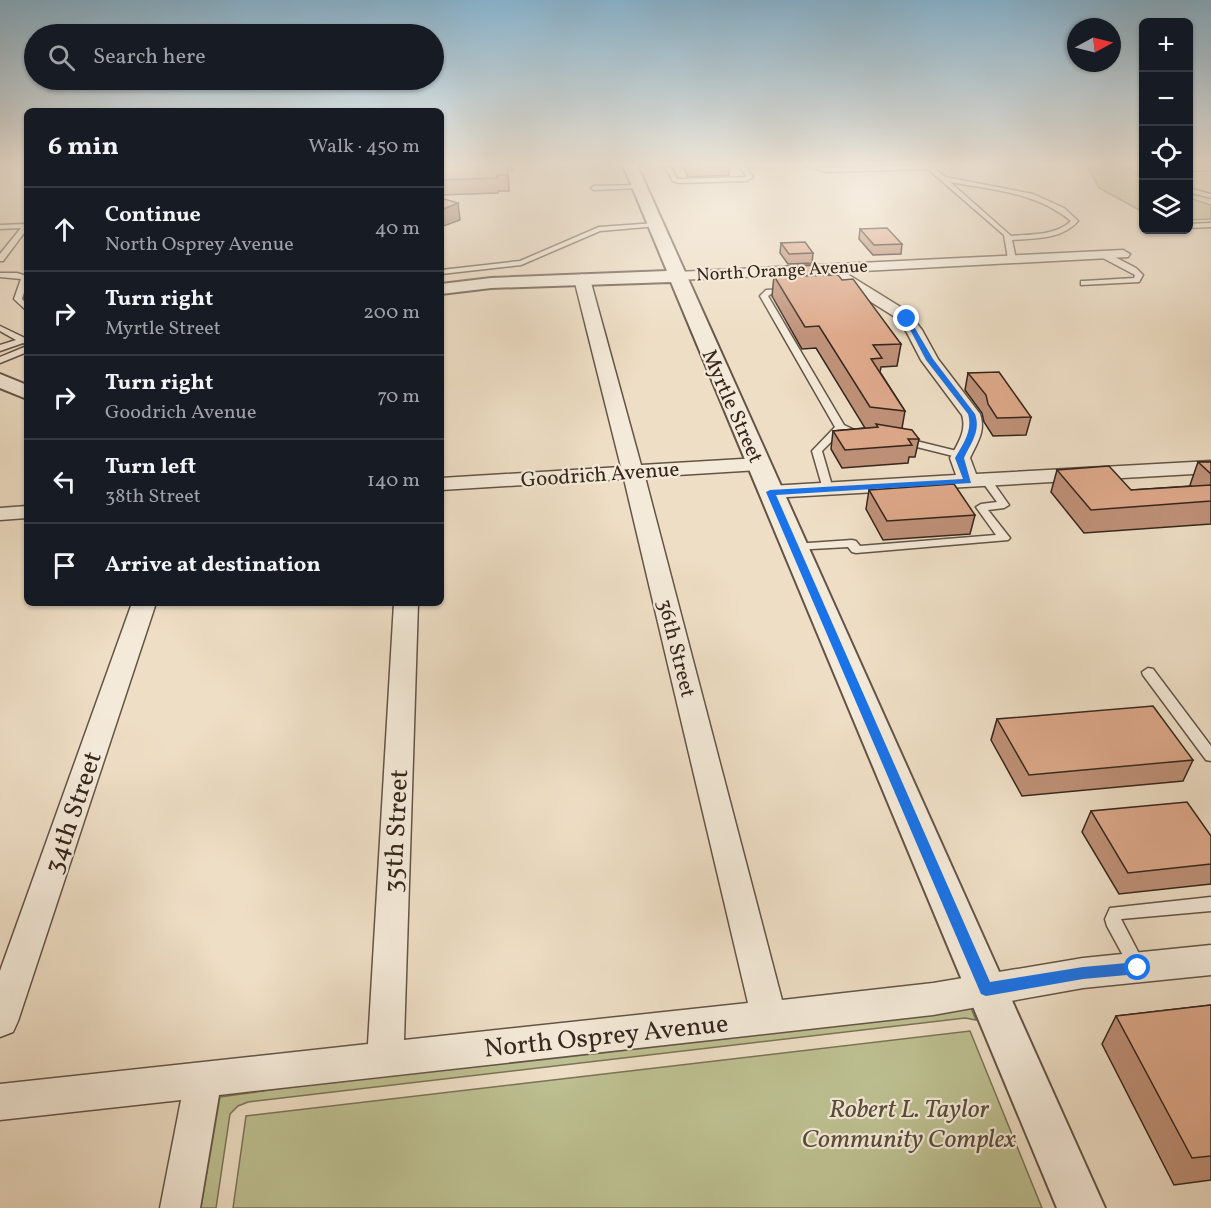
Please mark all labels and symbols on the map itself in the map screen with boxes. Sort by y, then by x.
north arrow [1067,18,1121,72]
street label: North Orange Avenue [696,255,868,288]
route end [893,305,919,331]
street label: Myrtle Street [694,345,770,468]
street label: Goodrich Avenue [520,455,680,496]
street label: 36th Street [649,596,702,701]
street label: 34th Street [36,747,112,878]
street label: 35th Street [376,768,418,894]
route start [1124,954,1150,980]
street label: North Osprey Avenue [482,1006,730,1068]
park label: Robert L. Taylor Community Complex [802,1092,1016,1158]

